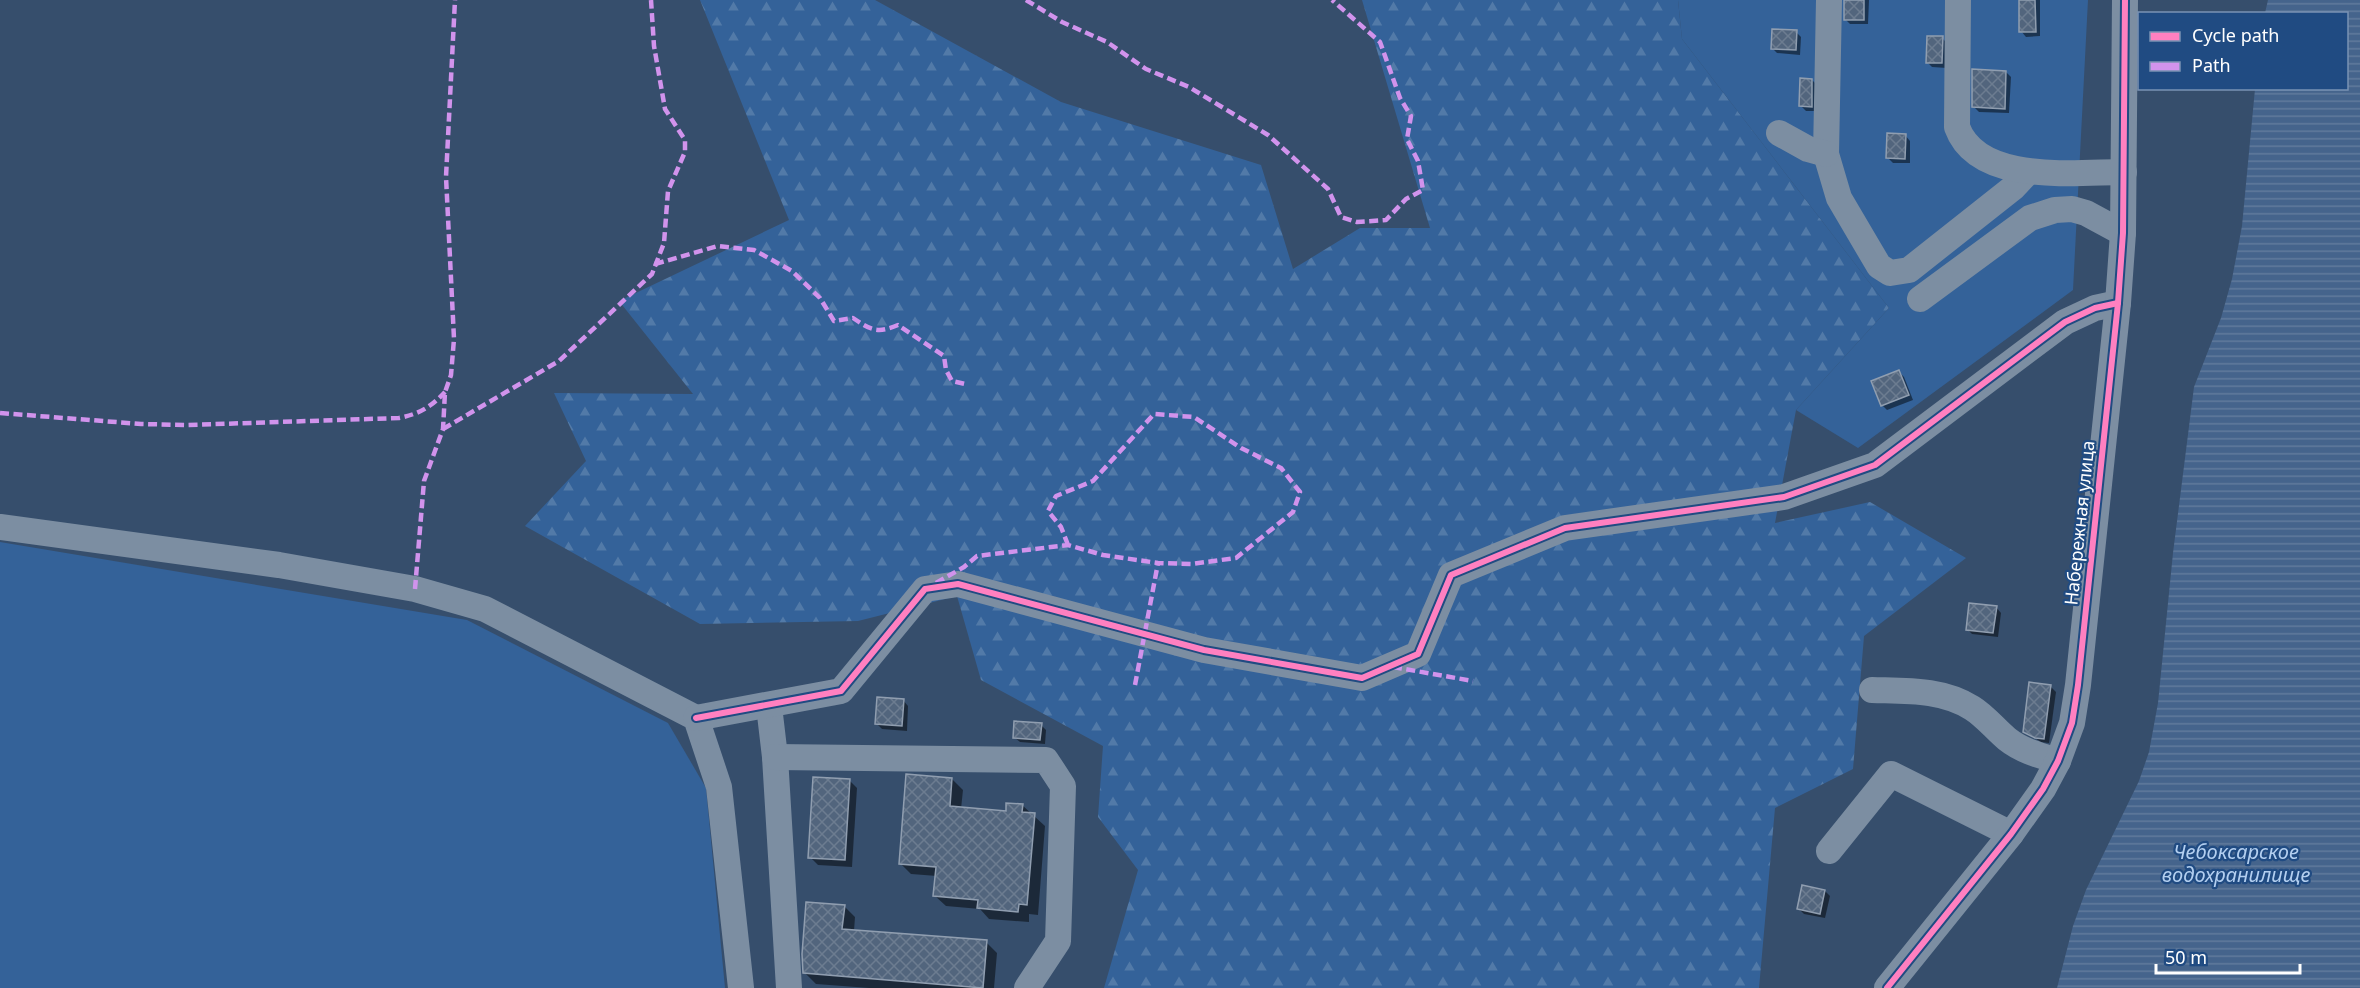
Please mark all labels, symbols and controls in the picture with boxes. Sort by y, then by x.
legend [2138,12,2348,90]
text: Cycle path [2192,23,2279,47]
text: Path [2192,53,2231,77]
street label: Набережная улица [2058,439,2100,606]
water label: Чебоксарское водохранилище [2162,838,2310,888]
scale bar [2156,937,2300,975]
text: 50 m [2165,945,2207,969]

